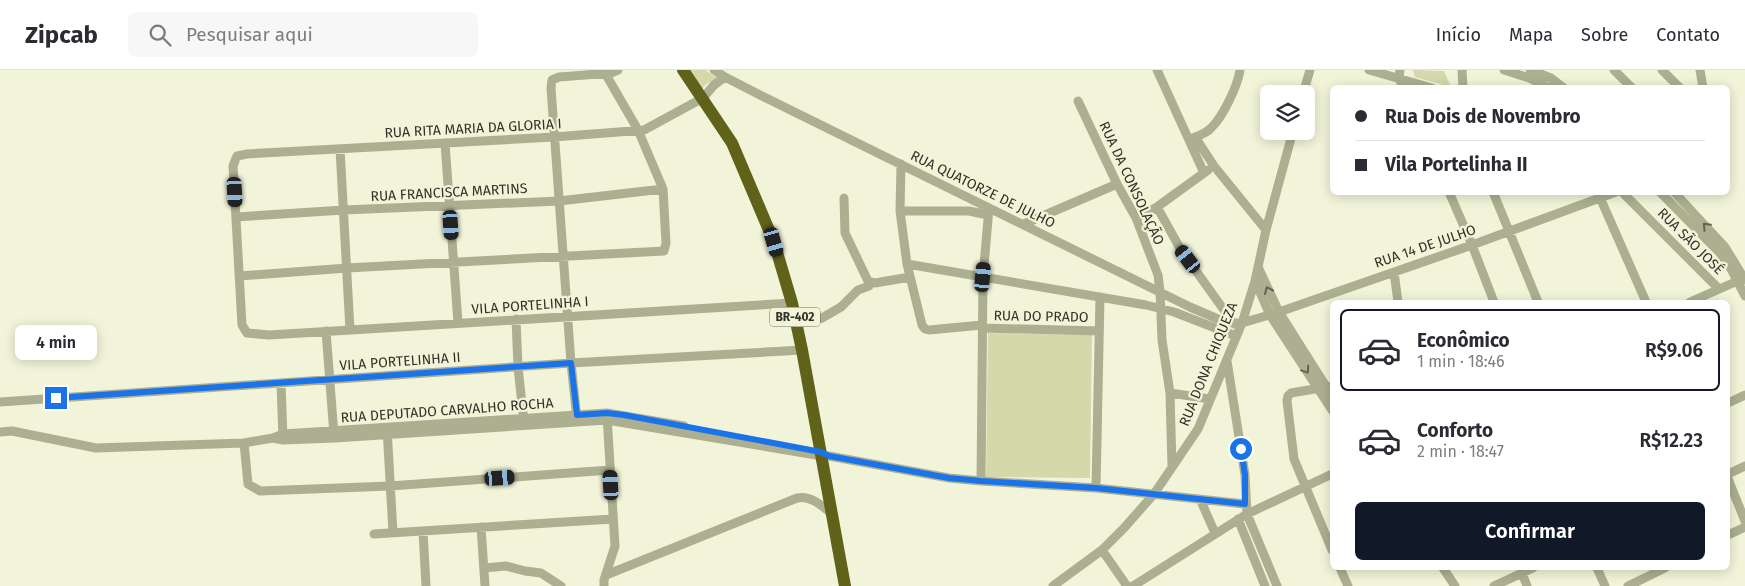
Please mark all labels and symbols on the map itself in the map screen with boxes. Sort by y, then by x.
street label: RUA RITA MARIA DA GLORIA I [384,115,562,142]
street label: RUA DA CONSOLAÇÃO [1095,119,1168,248]
street label: RUA QUATORZE DE JULHO [908,147,1058,232]
car [226,177,243,207]
street label: RUA FRANCISCA MARTINS [370,180,528,205]
street label: RUA SÃO JOSÉ [1654,204,1728,278]
car [442,210,459,240]
street label: RUA 14 DE JULHO [1372,221,1478,272]
one-way arrow [1703,223,1712,232]
car [762,226,785,258]
car [1172,243,1203,275]
car [974,261,991,293]
one-way arrow [1264,286,1275,295]
street label: VILA PORTELINHA I [471,293,589,318]
street label: RUA DONA CHIQUEZA [1176,300,1241,429]
street label: RUA DO PRADO [993,307,1089,326]
road number: BR-402 [770,308,820,326]
callout: 4 min [15,325,97,360]
street label: VILA PORTELINHA II [339,349,461,374]
one-way arrow [1300,365,1309,374]
route end [45,387,67,409]
street label: RUA DEPUTADO CARVALHO ROCHA [340,395,554,426]
route start [1230,438,1252,460]
car [484,469,515,487]
car [602,470,619,500]

